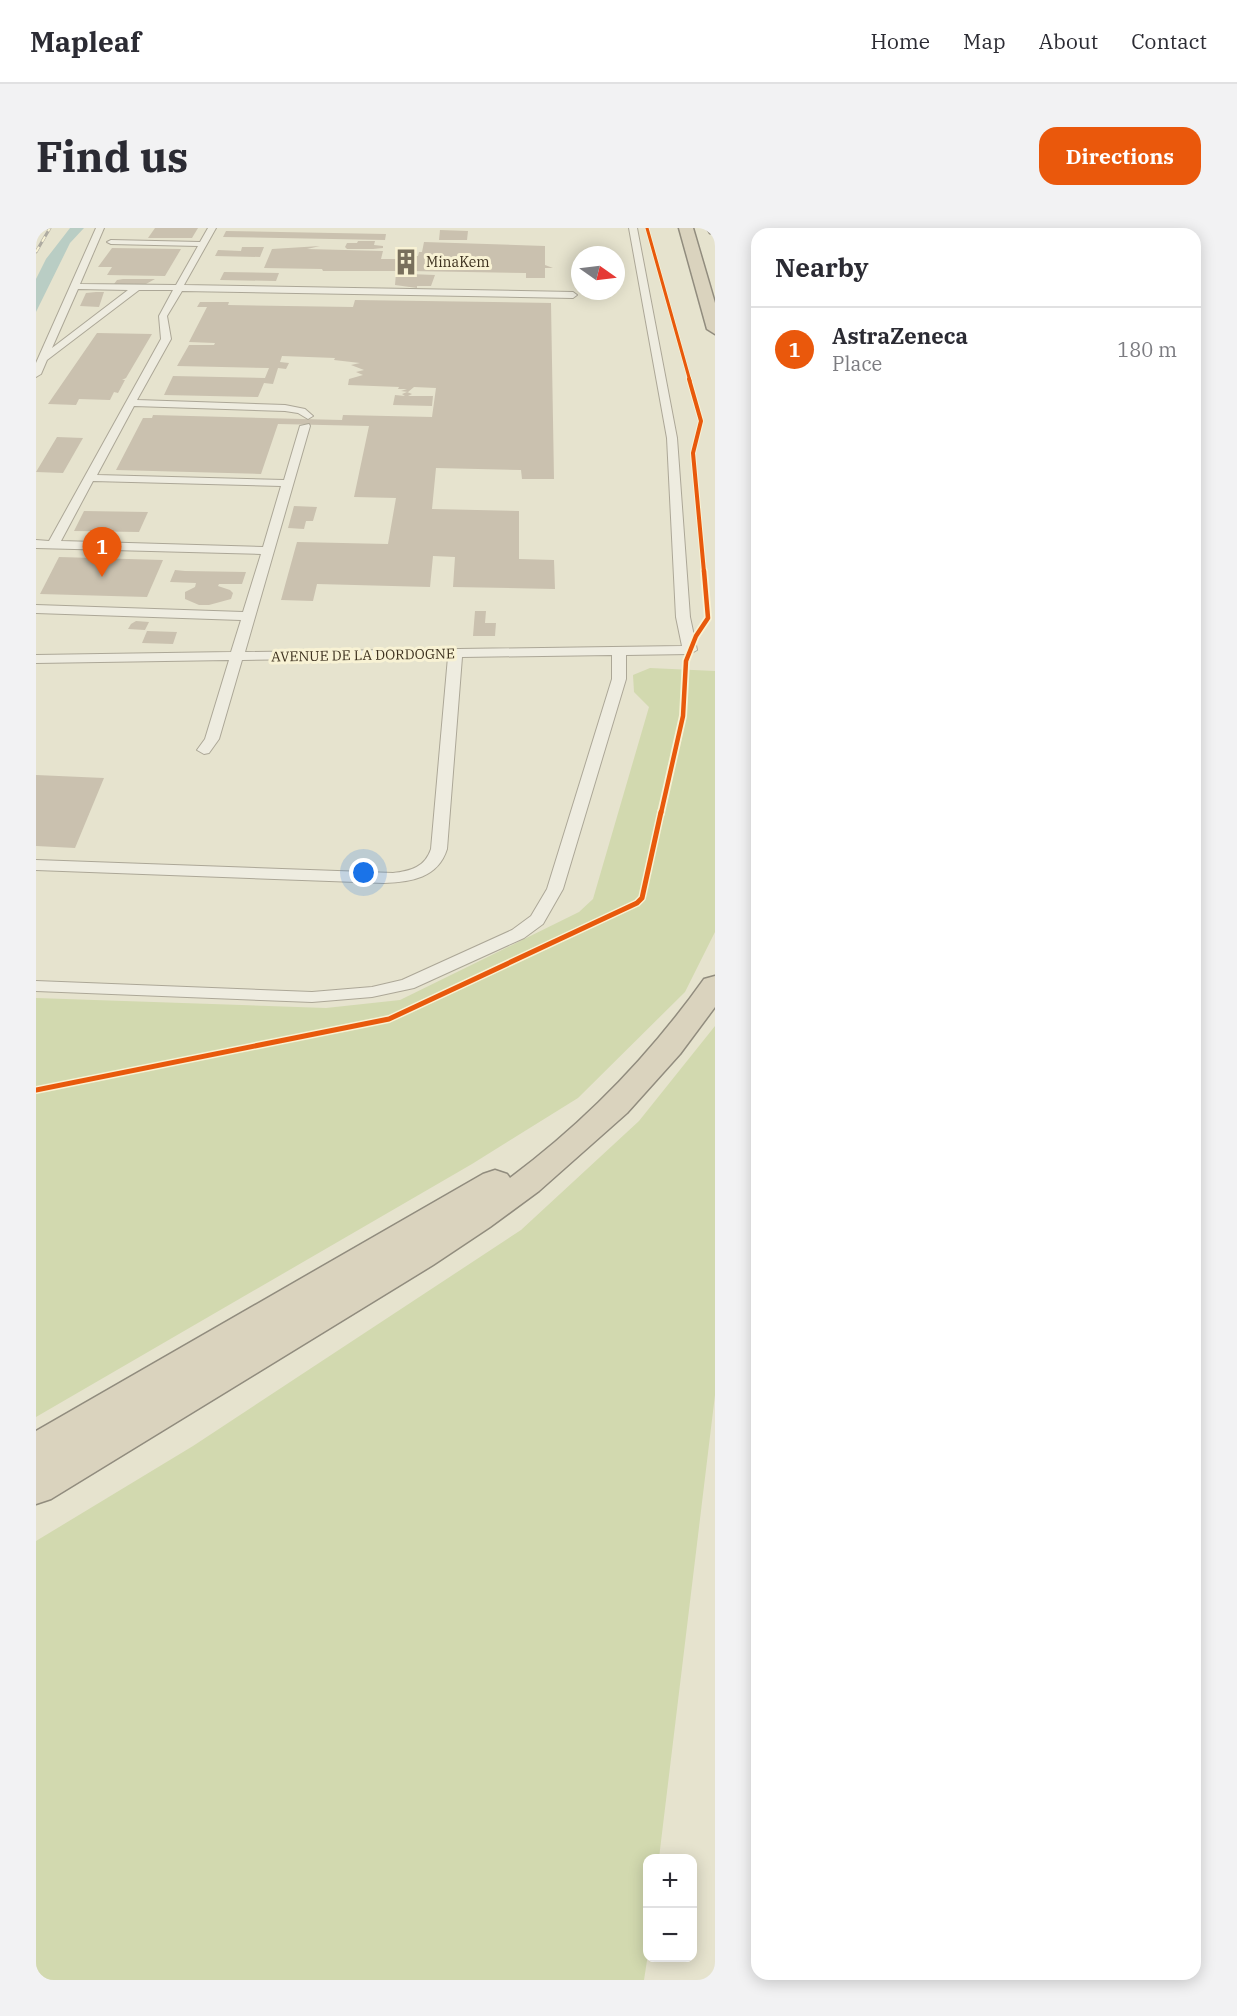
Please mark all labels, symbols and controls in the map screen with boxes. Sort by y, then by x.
text: Mapleaf [30,23,141,60]
text: Home [870,27,930,55]
text: Map [963,27,1006,55]
text: About [1039,27,1098,55]
text: Contact [1131,27,1207,55]
button: Directions [1039,127,1201,185]
text: Find us [36,129,188,184]
north arrow [571,246,625,300]
building icon: MinaKem [391,247,421,277]
text: Nearby [775,250,869,284]
place label: MinaKem [426,253,490,271]
text: AstraZeneca [832,321,968,350]
text: 1 [789,336,801,363]
text: 180 m [1117,336,1177,363]
text: Place [832,350,882,377]
pin: 1 [82,528,122,577]
street label: AVENUE DE LA DORDOGNE [271,644,455,666]
your location [349,858,378,887]
map controls [643,1854,697,1962]
button: + [643,1854,697,1908]
button: − [643,1908,697,1962]

